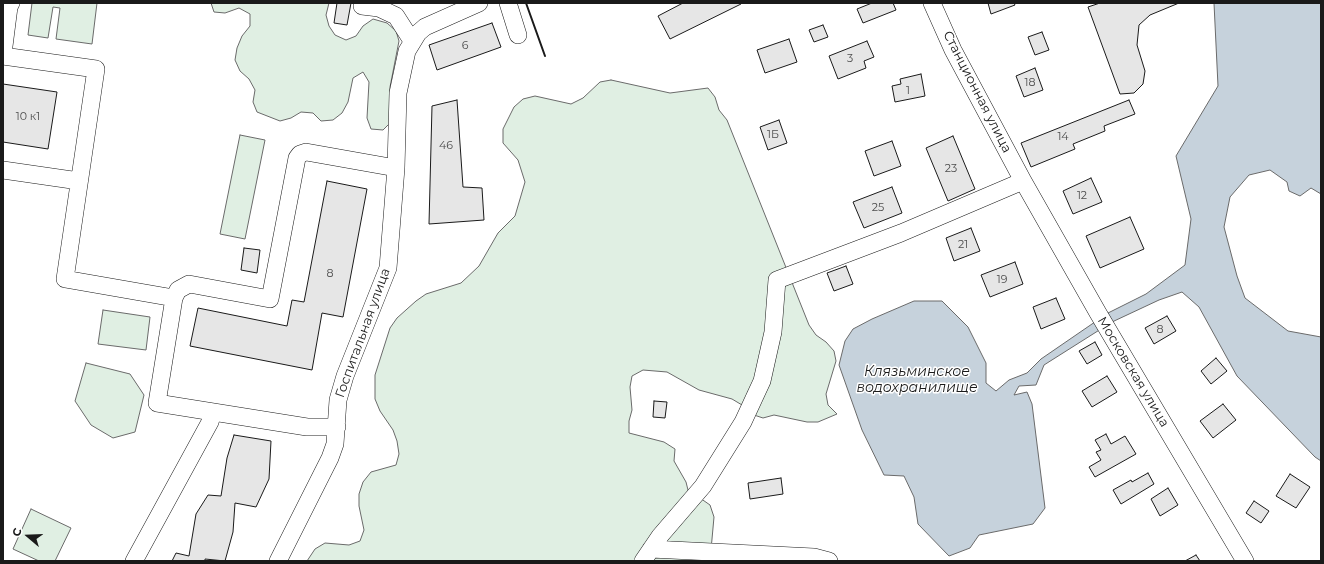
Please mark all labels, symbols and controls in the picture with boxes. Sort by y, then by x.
street label: Станционная улица [939,28,1015,156]
house number: 6 [462,39,468,53]
house number: 3 [847,52,853,66]
house number: 18 [1025,76,1035,90]
house number: 1 [906,84,910,98]
house number: 10 к1 [16,110,40,124]
house number: 1Б [767,128,779,142]
house number: 14 [1057,130,1069,144]
house number: 46 [439,139,453,153]
house number: 23 [945,162,957,176]
house number: 12 [1077,189,1087,203]
house number: 25 [872,201,884,215]
house number: 21 [958,238,968,252]
street label: Госпитальная улица [332,266,394,400]
house number: 8 [326,267,334,281]
house number: 19 [997,273,1007,287]
street label: Московская улица [1094,314,1172,430]
house number: 8 [1156,323,1164,337]
water label: Клязьминское водохранилище [856,364,978,396]
north arrow [8,516,48,556]
text: С [9,526,25,538]

